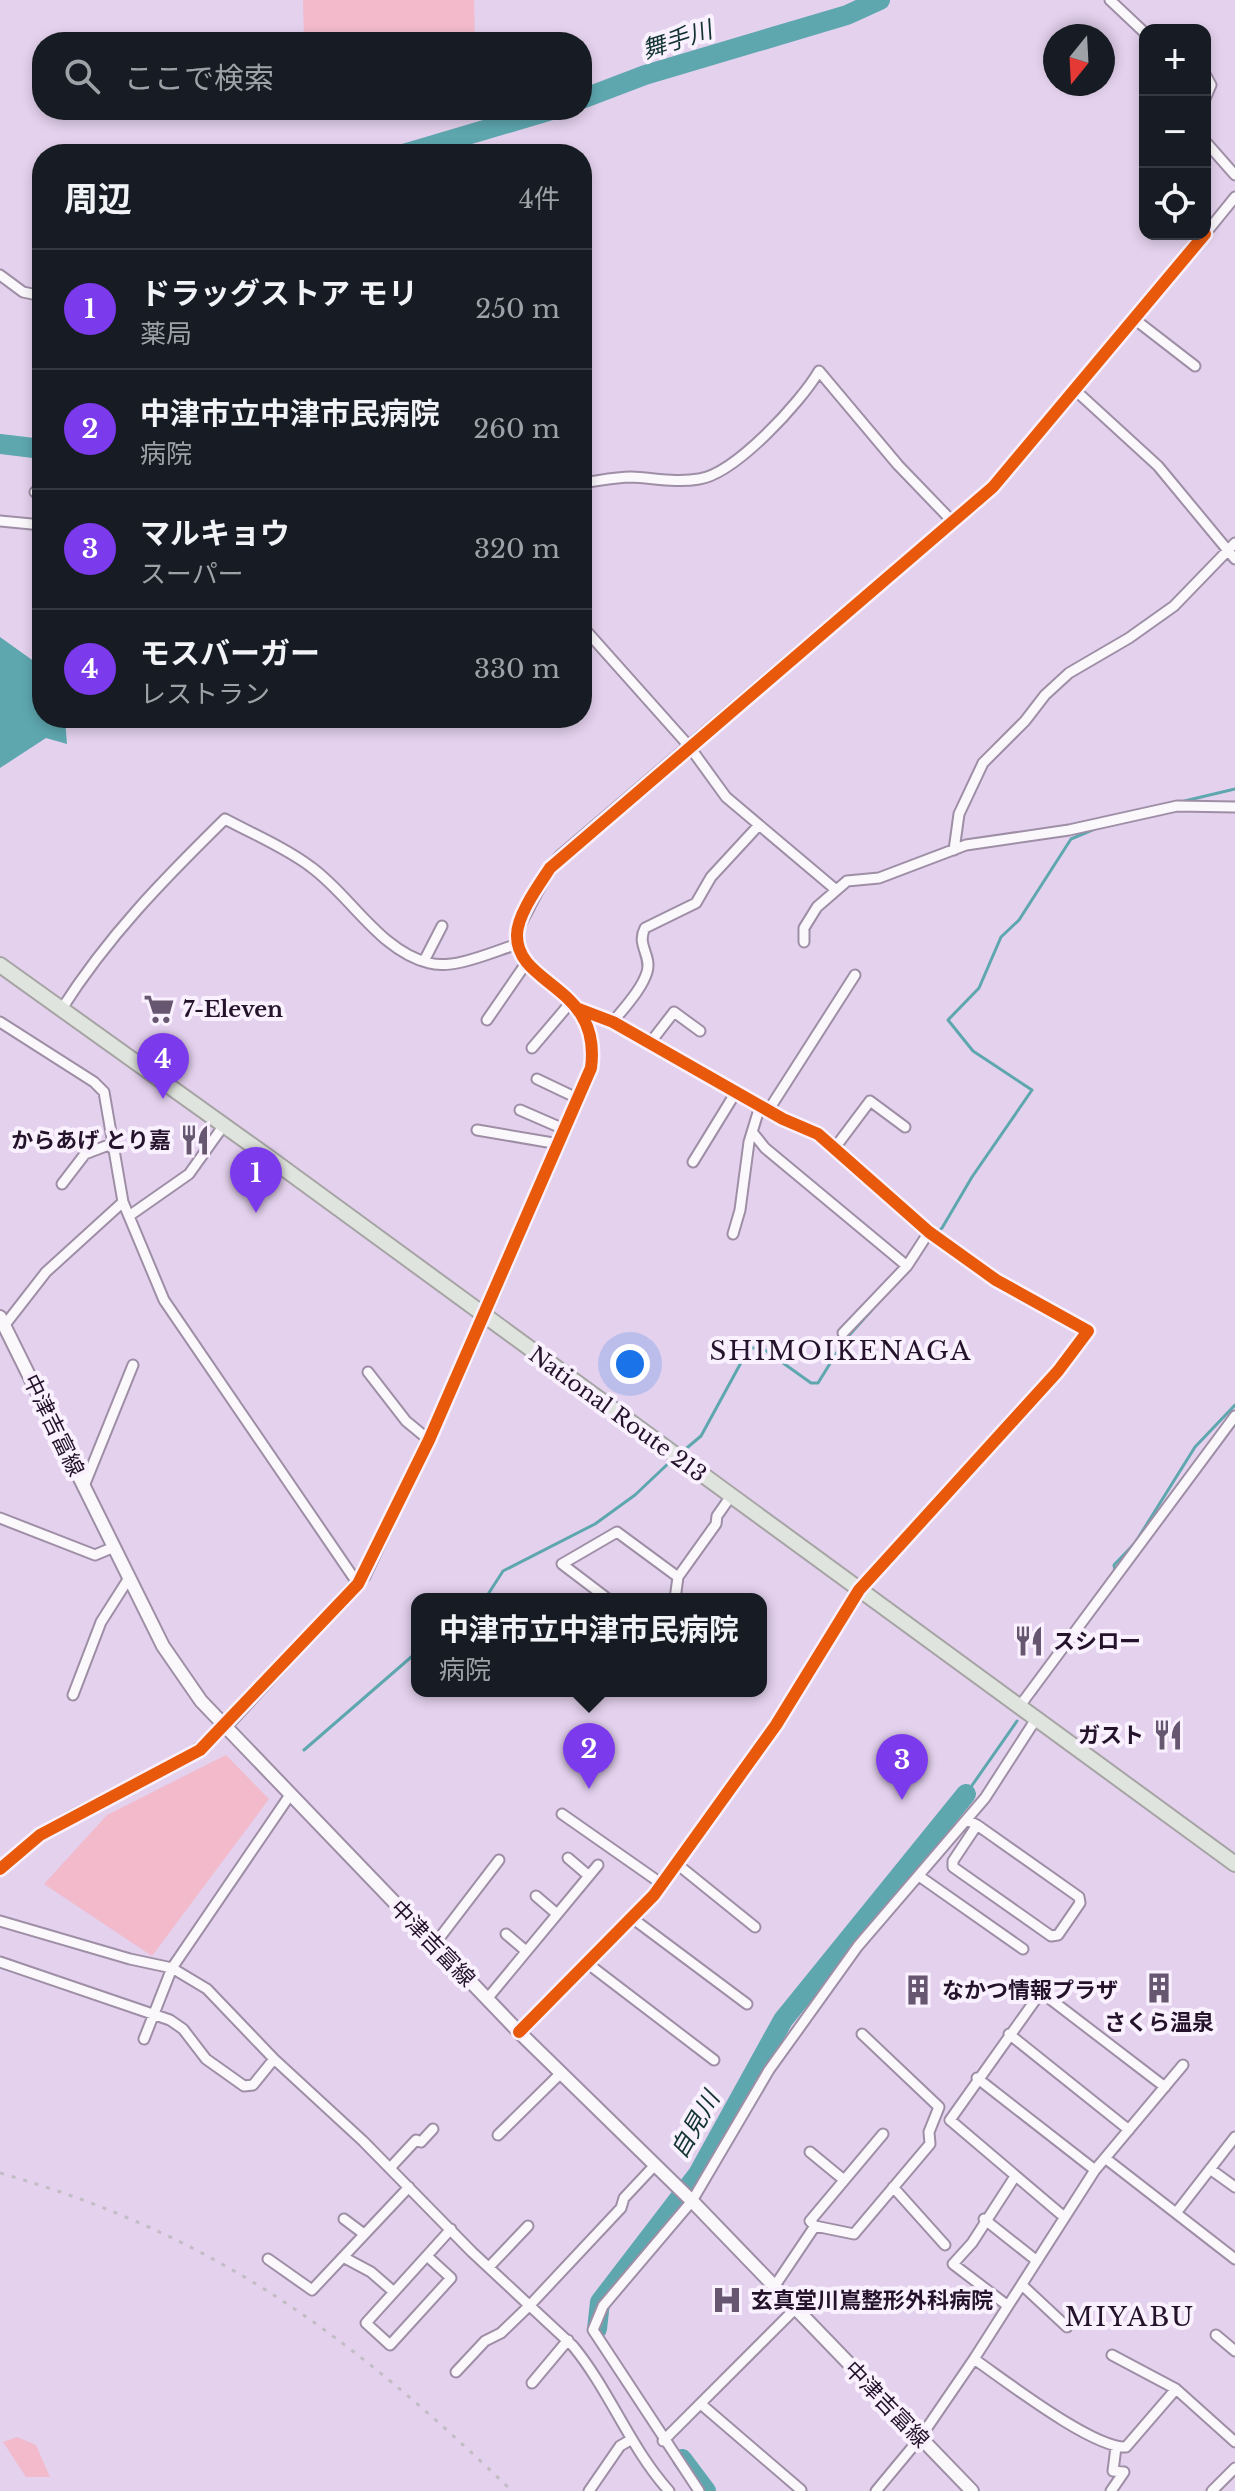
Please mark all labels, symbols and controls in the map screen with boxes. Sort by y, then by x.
water label: 舞手川 [638,14,718,64]
north arrow [1043,24,1115,96]
map controls [1139,24,1211,240]
button: + [1139,24,1211,96]
search box [32,32,592,120]
icon: search [60,54,104,98]
text: ここで検索 [124,60,274,97]
button: − [1139,96,1211,168]
button: locate [1139,168,1211,240]
text: 周辺 [64,178,132,220]
text: 4件 [519,183,560,215]
text: ドラッグストア モリ [140,275,418,312]
text: 1 [84,293,96,325]
text: 250 m [475,293,560,325]
text: 薬局 [140,318,192,350]
text: 中津市立中津市民病院 [140,395,440,432]
text: 2 [82,413,98,445]
text: 260 m [473,413,560,445]
text: 病院 [140,438,192,470]
text: マルキョウ [140,515,290,552]
text: 3 [82,533,98,565]
text: 320 m [474,533,560,565]
text: スーパー [140,558,244,590]
text: モスバーガー [140,635,320,672]
text: 4 [81,653,99,685]
text: 330 m [474,653,560,685]
text: レストラン [140,678,270,710]
supermarket icon: 7-Eleven [142,992,176,1026]
place label: 7-Eleven [183,996,283,1023]
pin: 4 [137,1033,189,1099]
restaurant icon: からあげ とり嘉 [178,1123,212,1157]
place label: からあげ とり嘉 [11,1127,171,1154]
pin: 1 [230,1147,282,1213]
district label: SHIMOIKENAGA [710,1335,972,1367]
street label: National Route 213 [524,1341,712,1488]
your location [610,1344,650,1384]
street label: 中津吉富線 [17,1370,90,1481]
popup [411,1593,767,1697]
text: 中津市立中津市民病院 [439,1611,739,1648]
restaurant icon: スシロー [1012,1624,1046,1658]
place label: スシロー [1053,1628,1141,1655]
text: 病院 [439,1654,491,1686]
restaurant icon: ガスト [1151,1718,1185,1752]
place label: ガスト [1078,1722,1144,1749]
pin: 2 [563,1723,615,1789]
pin: 3 [876,1734,928,1800]
street label: 中津吉富線 [385,1894,481,1992]
building icon: さくら温泉 [1142,1971,1176,2005]
building icon: なかつ情報プラザ [901,1973,935,2007]
place label: なかつ情報プラザ [942,1977,1118,2004]
place label: さくら温泉 [1104,2009,1214,2036]
water label: 自見川 [664,2084,727,2163]
hospital icon: 玄真堂川嶌整形外科病院 [710,2283,744,2317]
place label: 玄真堂川嶌整形外科病院 [751,2287,993,2314]
district label: MIYABU [1065,2301,1195,2333]
street label: 中津吉富線 [839,2355,935,2453]

